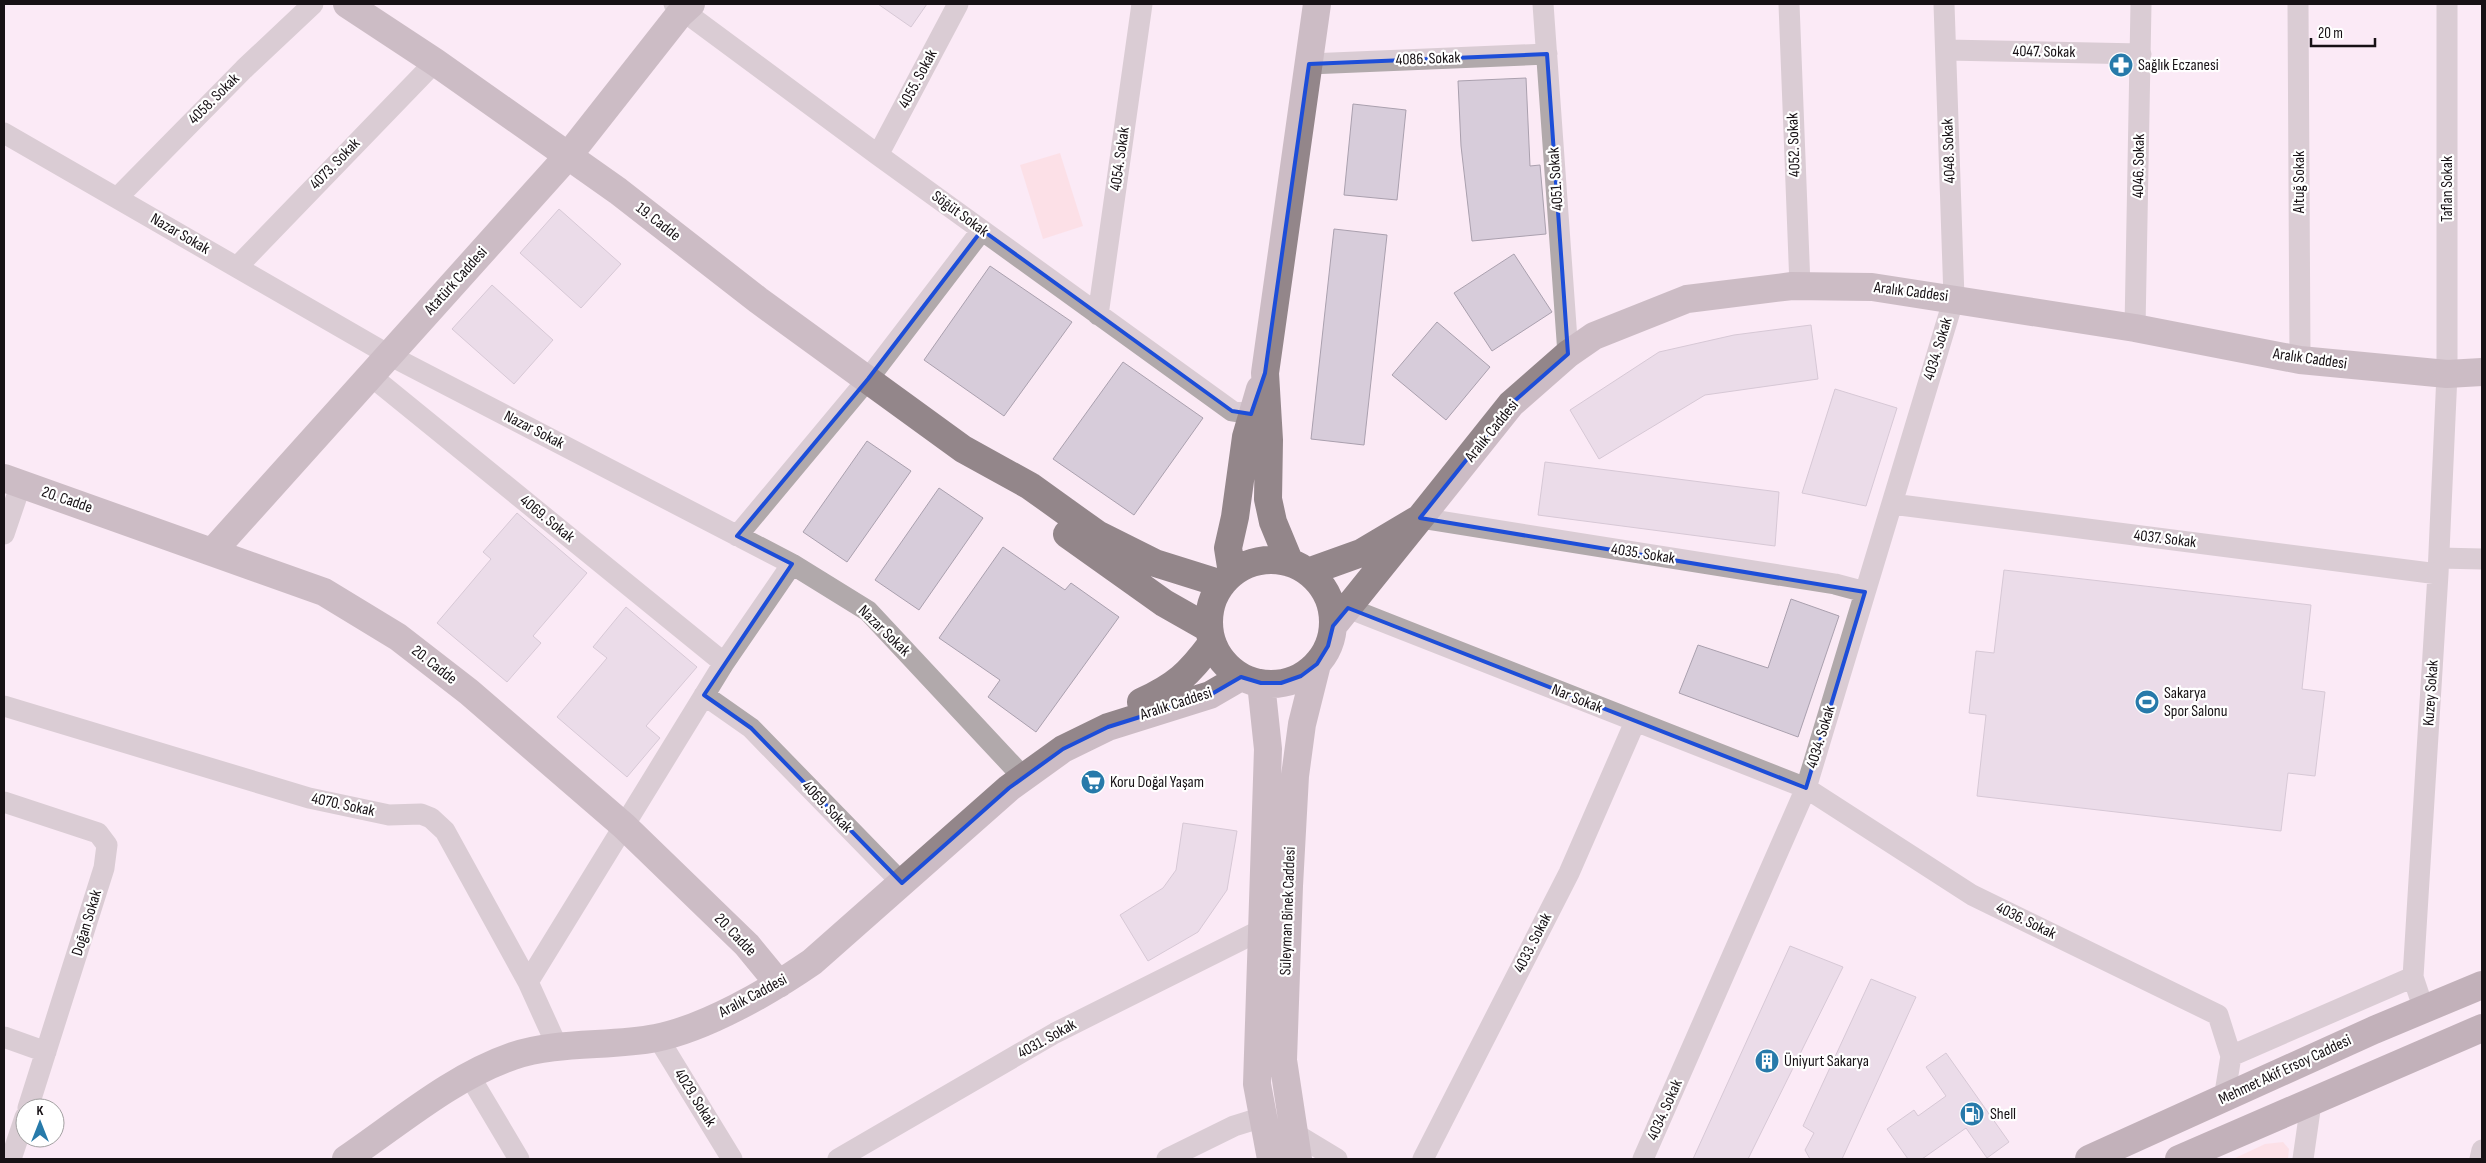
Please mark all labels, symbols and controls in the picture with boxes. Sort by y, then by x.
scale bar [2311,15,2375,47]
text: 20 m [2318,24,2343,43]
street label: 4047. Sokak [2012,42,2076,62]
street label: 4055. Sokak [895,46,941,112]
street label: 4086. Sokak [1395,48,1461,70]
pharmacy icon: Sağlık Eczanesi [2108,52,2134,78]
place label: Sağlık Eczanesi [2138,56,2219,75]
street label: 4058. Sokak [184,69,244,129]
street label: 4052. Sokak [1783,113,1805,177]
street label: 4048. Sokak [1938,118,1960,184]
street label: 4054. Sokak [1106,126,1134,192]
street label: 4073. Sokak [306,134,364,194]
street label: 4046. Sokak [2129,134,2149,198]
street label: 4051. Sokak [1544,147,1568,211]
street label: Altuğ Sokak [2290,151,2309,214]
street label: Taflan Sokak [2438,156,2457,222]
street label: Söğüt Sokak [928,187,992,241]
street label: 19. Cadde [632,199,684,245]
street label: Nazar Sokak [147,209,213,259]
street label: Atatürk Caddesi [420,243,491,320]
street label: Aralık Caddesi [1872,278,1949,306]
street label: 4034. Sokak [1919,315,1957,383]
street label: Aralık Caddesi [2271,344,2348,374]
street label: Aralık Caddesi [1461,396,1523,467]
street label: Nazar Sokak [501,407,567,453]
street label: 20. Cadde [39,483,95,517]
street label: 4069. Sokak [516,491,578,547]
street label: 4037. Sokak [2133,526,2197,552]
street label: 4035. Sokak [1610,540,1676,568]
street label: Nazar Sokak [854,602,914,660]
street label: 20. Cadde [408,641,460,689]
street label: Kuzey Sokak [2419,659,2443,727]
street label: Nar Sokak [1549,680,1605,718]
street label: Aralık Caddesi [1137,683,1214,725]
place label: Sakarya Spor Salonu [2164,684,2227,721]
sports icon: Sakarya Spor Salonu [2134,689,2160,715]
street label: 4034. Sokak [1802,703,1840,771]
supermarket icon: Koru Doğal Yaşam [1080,769,1106,795]
place label: Koru Doğal Yaşam [1110,773,1204,792]
street label: 4069. Sokak [798,777,856,837]
street label: 4070. Sokak [310,789,376,821]
street label: Süleyman Binek Caddesi [1276,846,1300,976]
street label: Doğan Sokak [68,888,106,958]
street label: 4036. Sokak [1993,898,2059,944]
street label: 20. Cadde [710,910,760,960]
street label: 4033. Sokak [1510,910,1556,976]
street label: Aralık Caddesi [715,970,790,1022]
street label: 4031. Sokak [1014,1015,1080,1063]
street label: Mehmet Akif Ersoy Caddesi [2216,1031,2354,1109]
building icon: Üniyurt Sakarya [1754,1048,1780,1074]
place label: Üniyurt Sakarya [1784,1052,1869,1071]
street label: 4029. Sokak [670,1066,720,1130]
street label: 4034. Sokak [1643,1077,1687,1143]
north arrow [15,1098,65,1148]
fuel station icon: Shell [1959,1101,1985,1127]
text: K [37,1102,44,1119]
place label: Shell [1990,1105,2016,1124]

